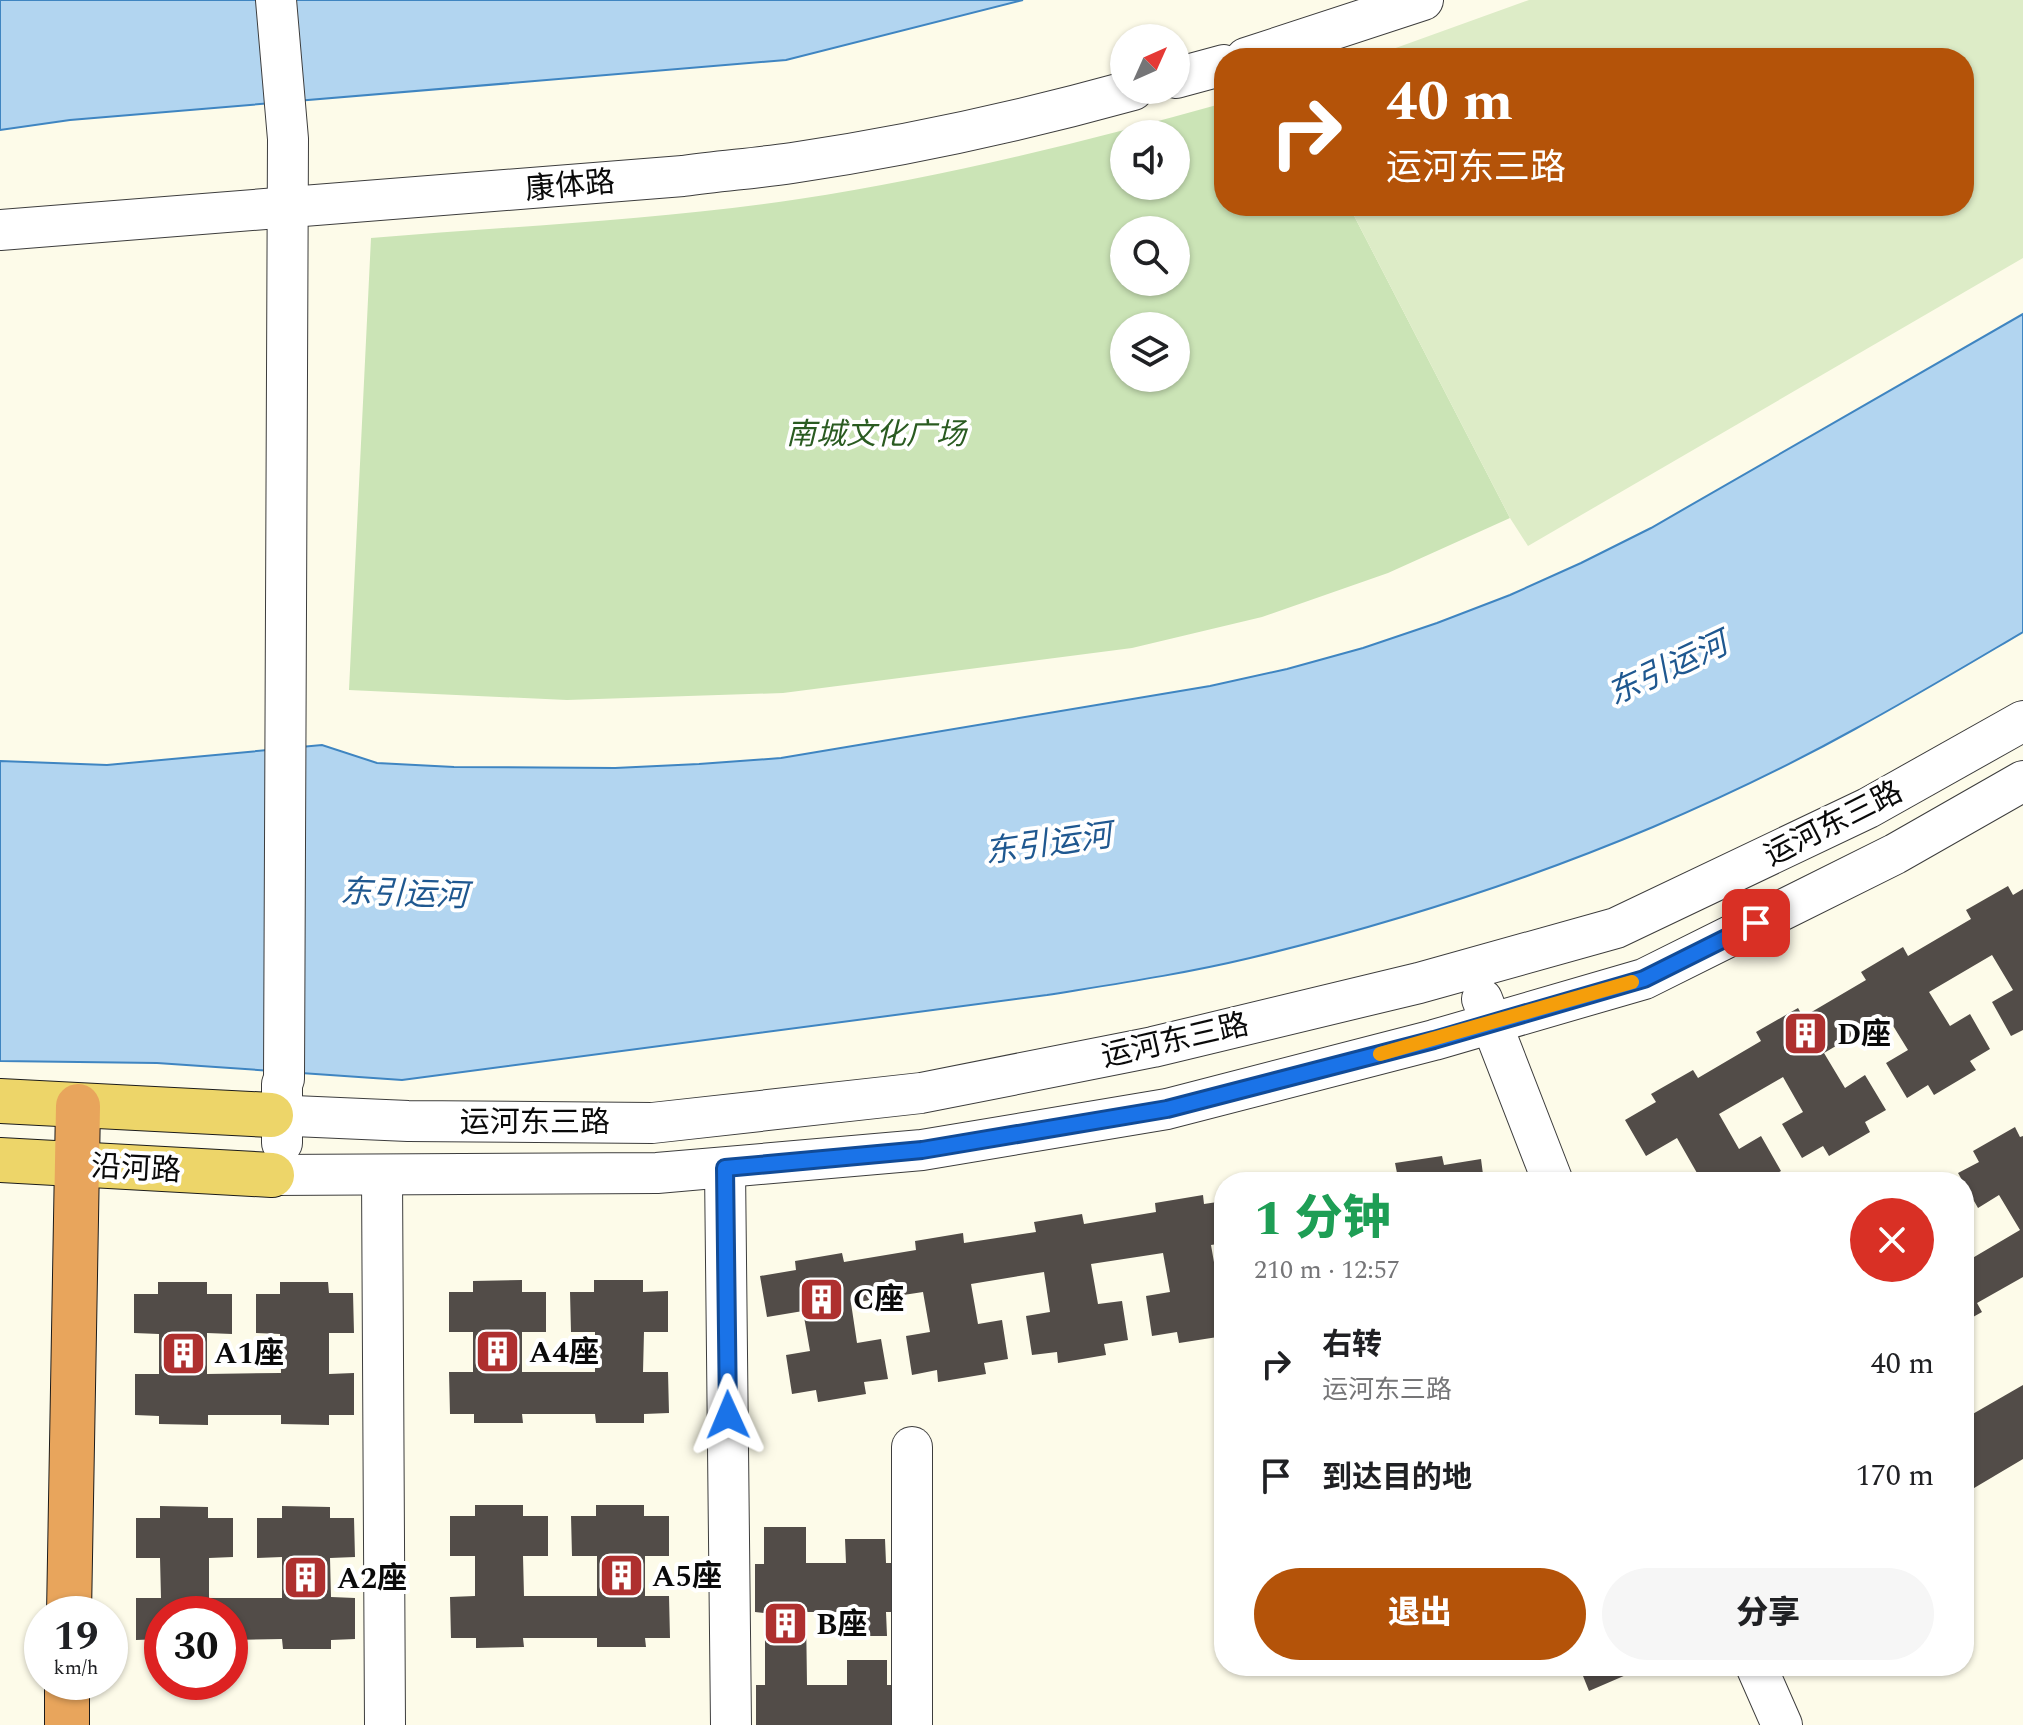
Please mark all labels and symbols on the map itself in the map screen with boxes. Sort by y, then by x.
north arrow [1110,24,1190,104]
street label: 康体路 [523,159,617,213]
park label: 南城文化广场 [786,412,969,458]
water label: 东引运河 [1599,618,1741,719]
street label: 运河东三路 [1756,769,1911,878]
water label: 东引运河 [981,810,1121,878]
water label: 东引运河 [339,868,475,921]
pin [1722,889,1790,957]
street label: 运河东三路 [1097,1002,1253,1080]
building icon: D座 [1782,1010,1830,1058]
place label: D座 [1837,1012,1891,1058]
street label: 运河东三路 [460,1100,610,1146]
street label: 沿河路 [90,1144,182,1194]
building icon: C座 [798,1275,846,1323]
place label: C座 [853,1277,904,1323]
building icon: A4座 [474,1328,522,1376]
building icon: A1座 [159,1329,207,1377]
place label: A4座 [529,1330,599,1376]
place label: A1座 [214,1331,284,1377]
position arrow [686,1373,770,1457]
building icon: A5座 [597,1552,645,1600]
building icon: A2座 [282,1554,330,1602]
place label: A5座 [652,1554,722,1600]
place label: A2座 [337,1556,407,1602]
speed limit sign: 30 [144,1596,248,1700]
building icon: B座 [761,1600,809,1648]
place label: B座 [816,1602,867,1648]

